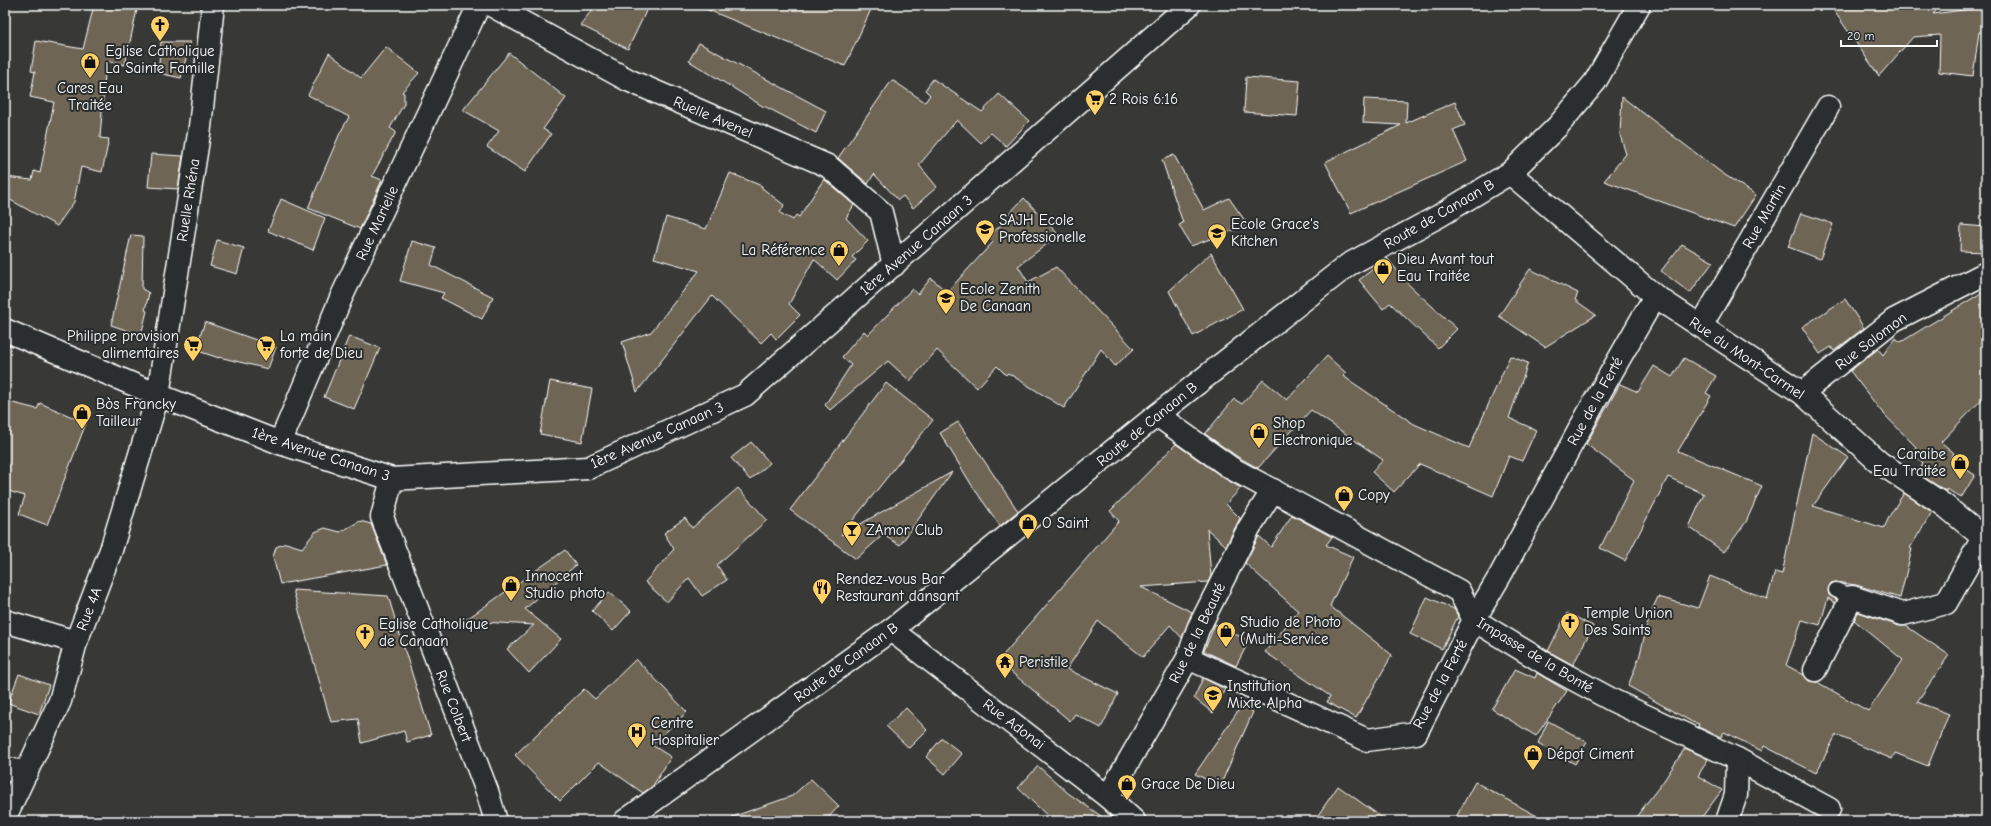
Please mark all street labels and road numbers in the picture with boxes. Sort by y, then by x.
street label: Ruelle Avenel [671,92,755,142]
street label: Ruelle Rhéna [173,157,203,243]
street label: Route de Canaan B [1381,175,1497,253]
street label: Rue Martin [1738,181,1790,251]
street label: Rue Marielle [352,182,402,263]
street label: 1ère Avenue Canaan 3 [856,191,976,299]
street label: Rue Salomon [1832,308,1910,374]
street label: Rue du Mont-Carmel [1686,313,1808,403]
street label: Rue de la Ferté [1563,353,1627,448]
street label: Route de Canaan B [1093,378,1201,470]
street label: 1ère Avenue Canaan 3 [588,397,726,473]
street label: 1ère Avenue Canaan 3 [250,423,392,485]
street label: Rue de la Beauté [1165,580,1229,686]
street label: Rue 4A [73,584,106,633]
street label: Impasse de la Bonté [1474,613,1597,697]
street label: Route de Canaan B [790,618,902,706]
street label: Rue de la Ferté [1409,636,1471,732]
street label: Rue Colbert [432,668,476,745]
street label: Rue Adonai [979,695,1049,753]

